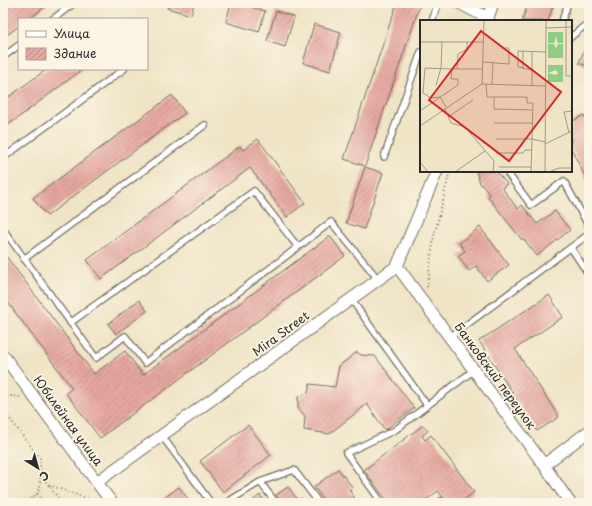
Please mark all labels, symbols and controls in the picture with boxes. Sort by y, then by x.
legend [18,18,148,70]
inset map [420,20,572,172]
text: Улица [54,24,90,42]
text: Здание [54,44,96,62]
street label: Mira Street [248,306,313,360]
street label: Банковский переулок [451,318,541,433]
street label: Юбилейная улица [30,372,108,470]
north arrow [18,448,58,488]
text: С [36,467,53,486]

